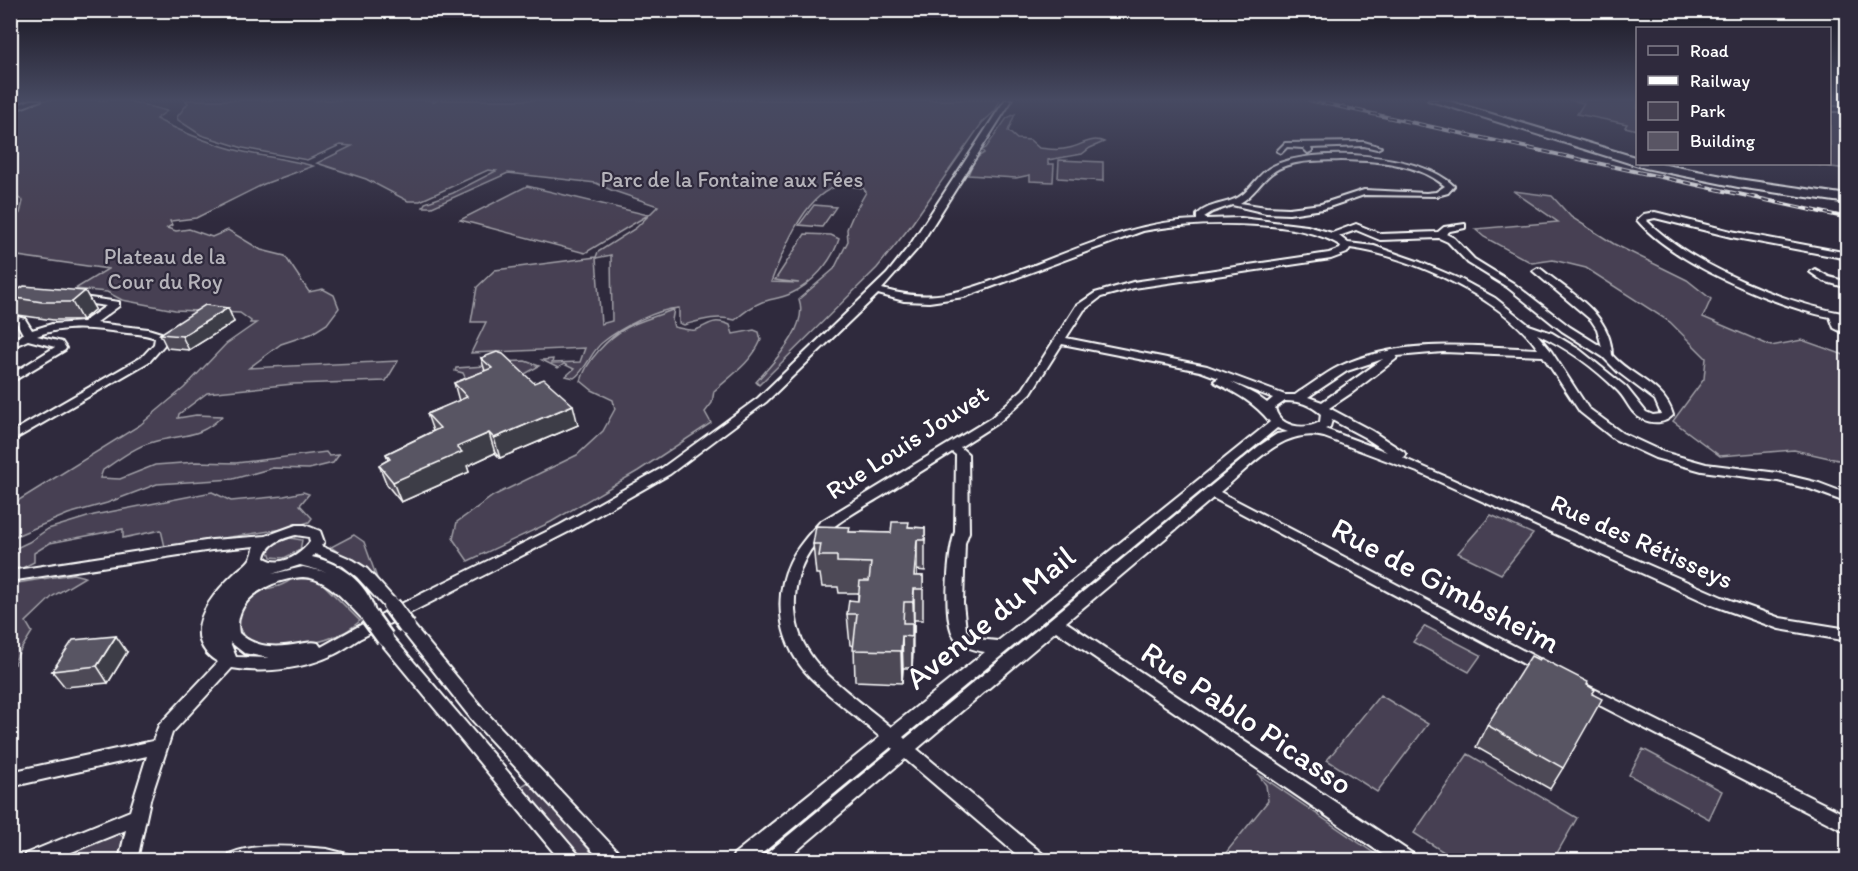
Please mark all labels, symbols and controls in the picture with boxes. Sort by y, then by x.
legend [1636,27,1831,165]
text: Road [1690,40,1729,62]
text: Railway [1690,70,1751,92]
text: Park [1690,100,1725,122]
text: Building [1690,130,1756,152]
park label: Parc de la Fontaine aux Fées [601,166,863,193]
park label: Plateau de la Cour du Roy [104,243,227,295]
street label: Rue Louis Jouvet [820,377,995,506]
street label: Rue des Rétisseys [1546,486,1738,596]
street label: Rue de Gimbsheim [1325,509,1567,661]
street label: Avenue du Mail [897,537,1083,697]
street label: Rue Pablo Picasso [1134,633,1360,803]

